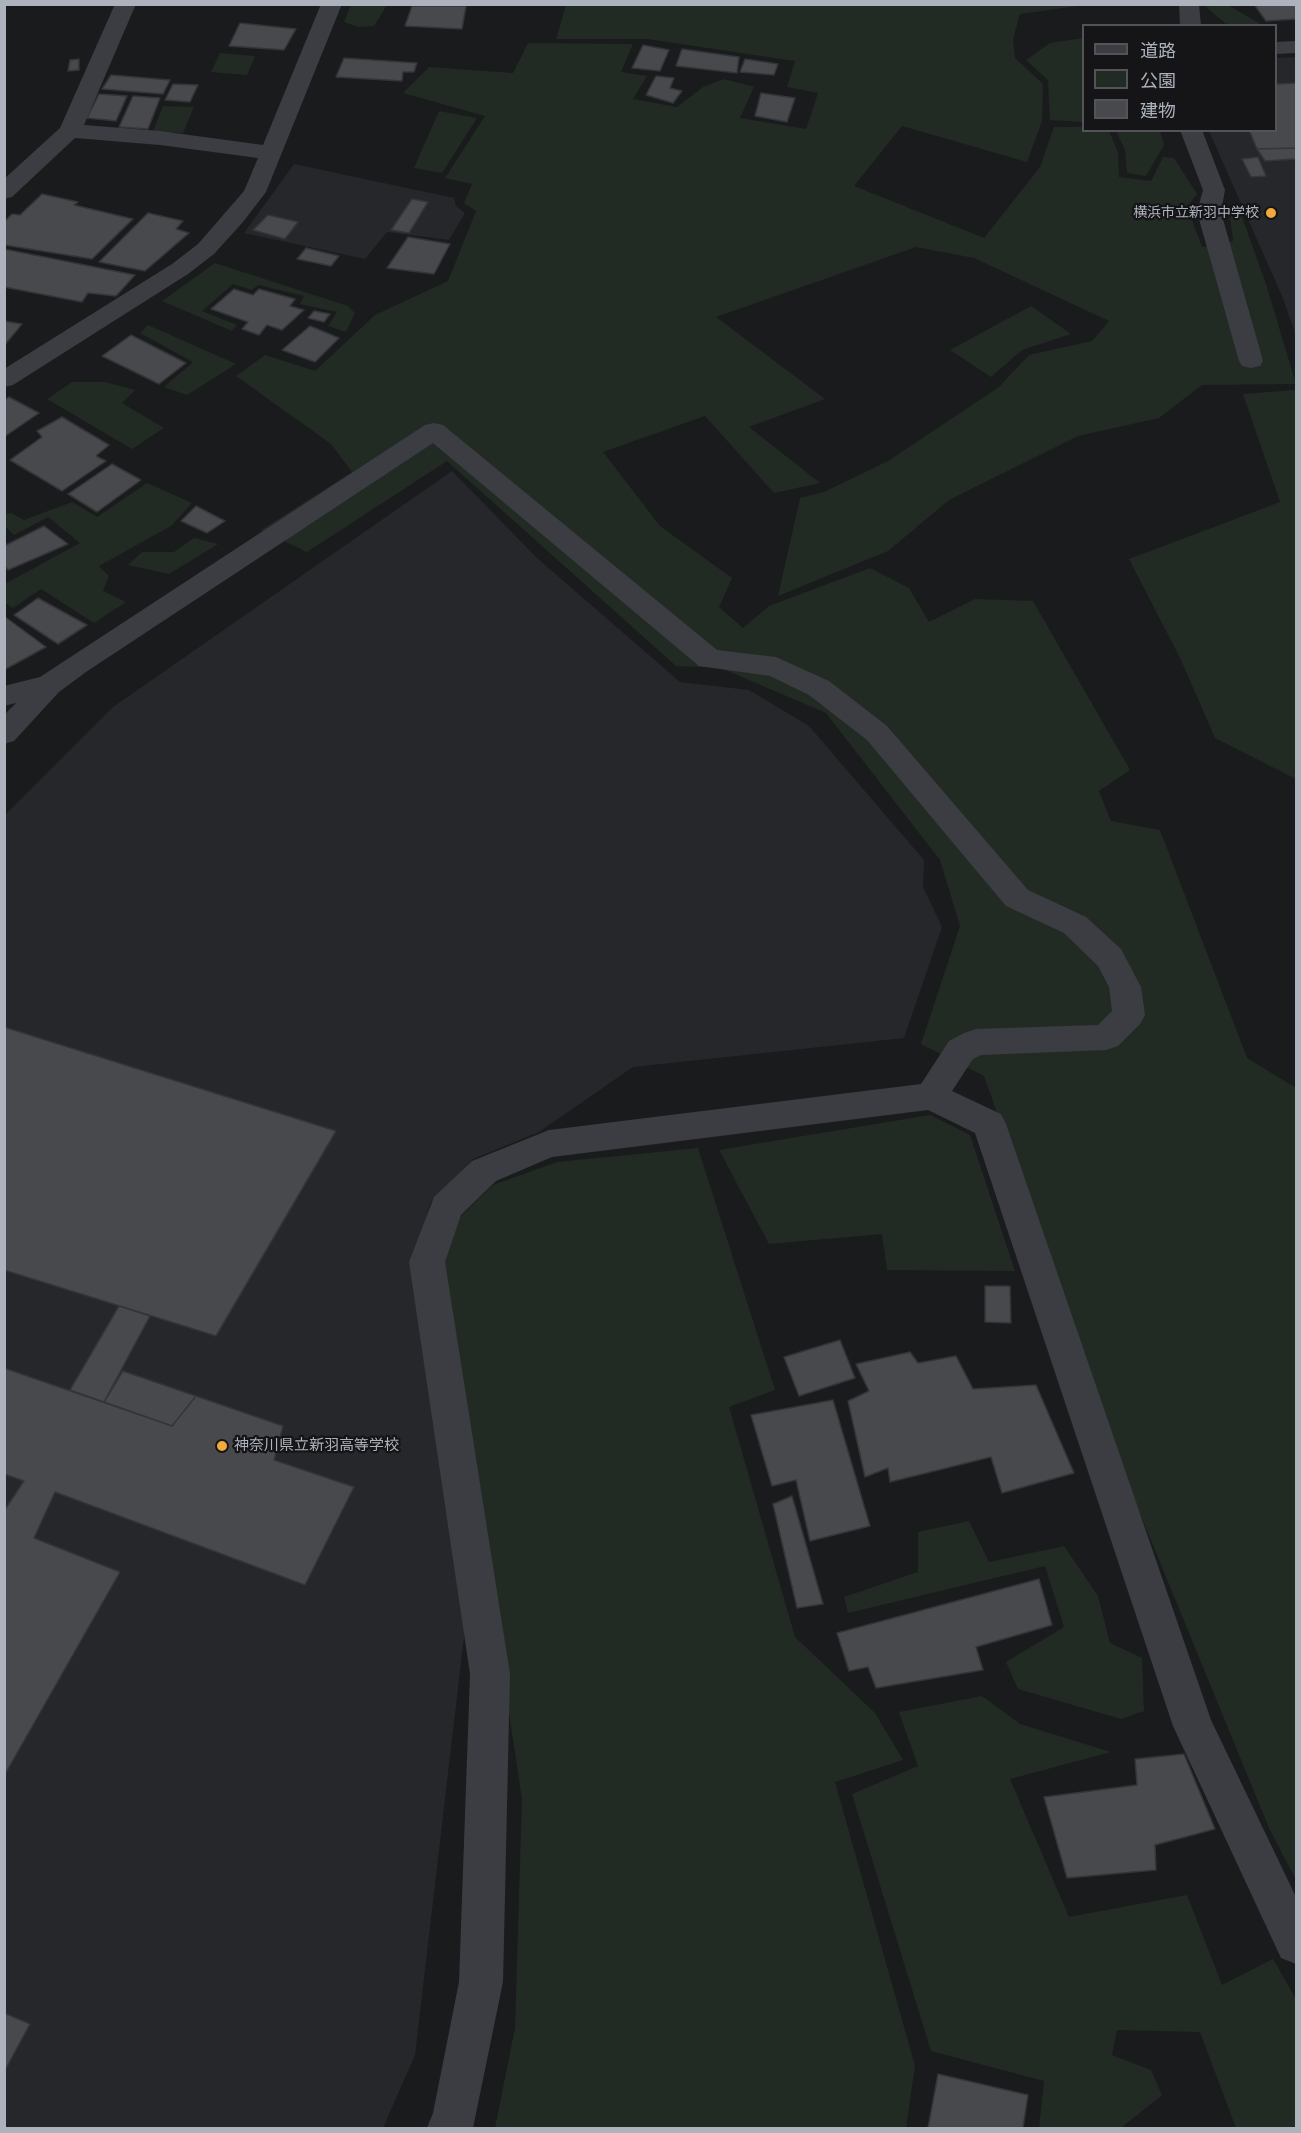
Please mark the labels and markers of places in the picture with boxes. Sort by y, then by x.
place label: 横浜市立新羽中学校 [1133,205,1259,221]
marker: 横浜市立新羽中学校 [1264,206,1278,220]
place label: 神奈川県立新羽高等学校 [234,1437,399,1455]
marker: 神奈川県立新羽高等学校 [215,1439,229,1453]

